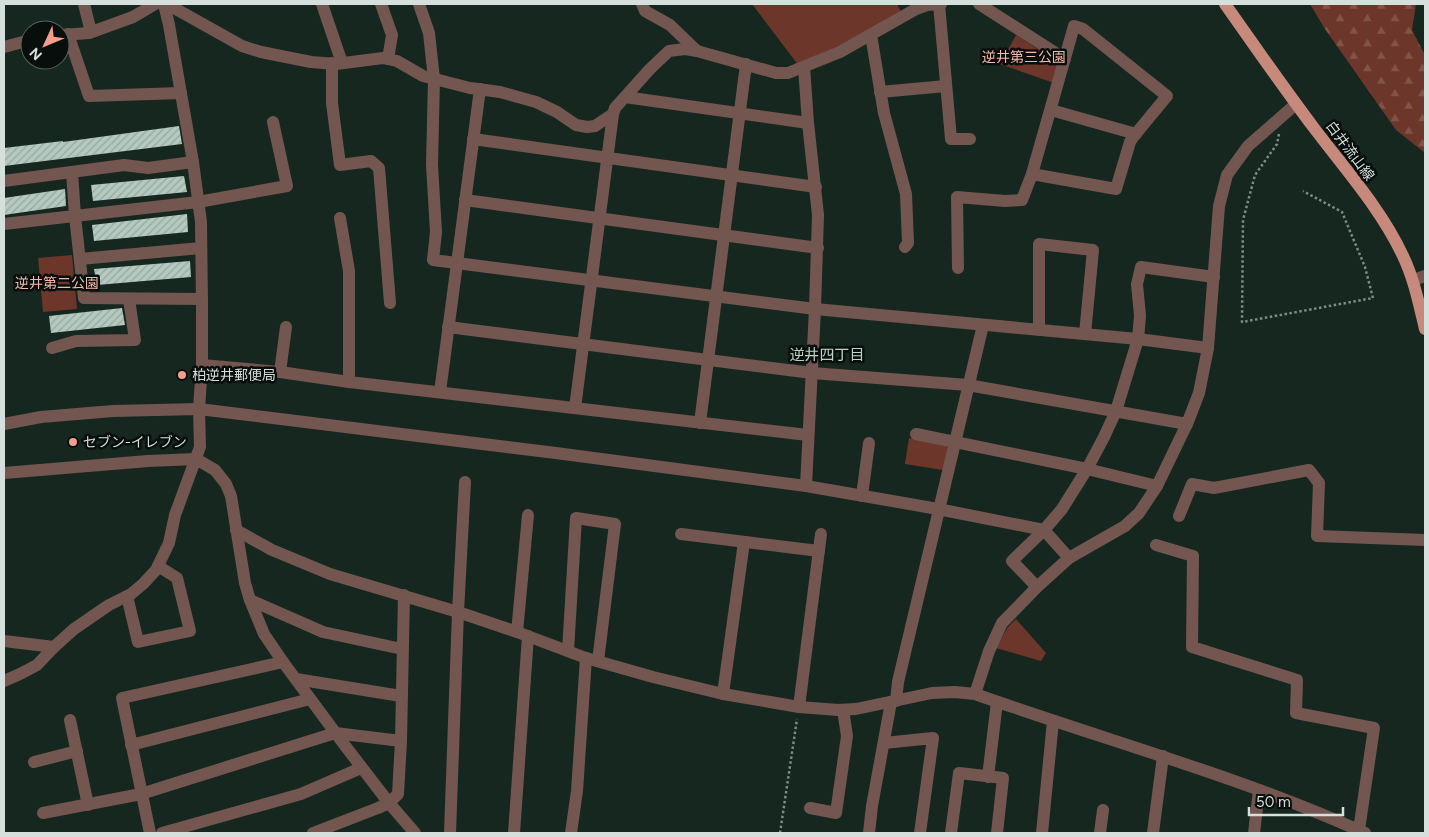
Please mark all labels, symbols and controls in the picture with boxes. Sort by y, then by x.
north arrow [20,20,70,70]
text: N [26,44,46,63]
park label: 逆井第三公園 [982,49,1066,66]
street label: 白井流山線 [1322,118,1378,184]
park label: 逆井第二公園 [15,275,99,292]
district label: 逆井四丁目 [789,346,865,364]
place label: 柏逆井郵便局 [192,367,276,384]
marker: 柏逆井郵便局 [176,369,188,381]
place label: セブン-イレブン [83,434,187,451]
marker: セブン-イレブン [67,436,79,448]
scale bar [1249,784,1343,816]
text: 50 m [1256,793,1291,811]

